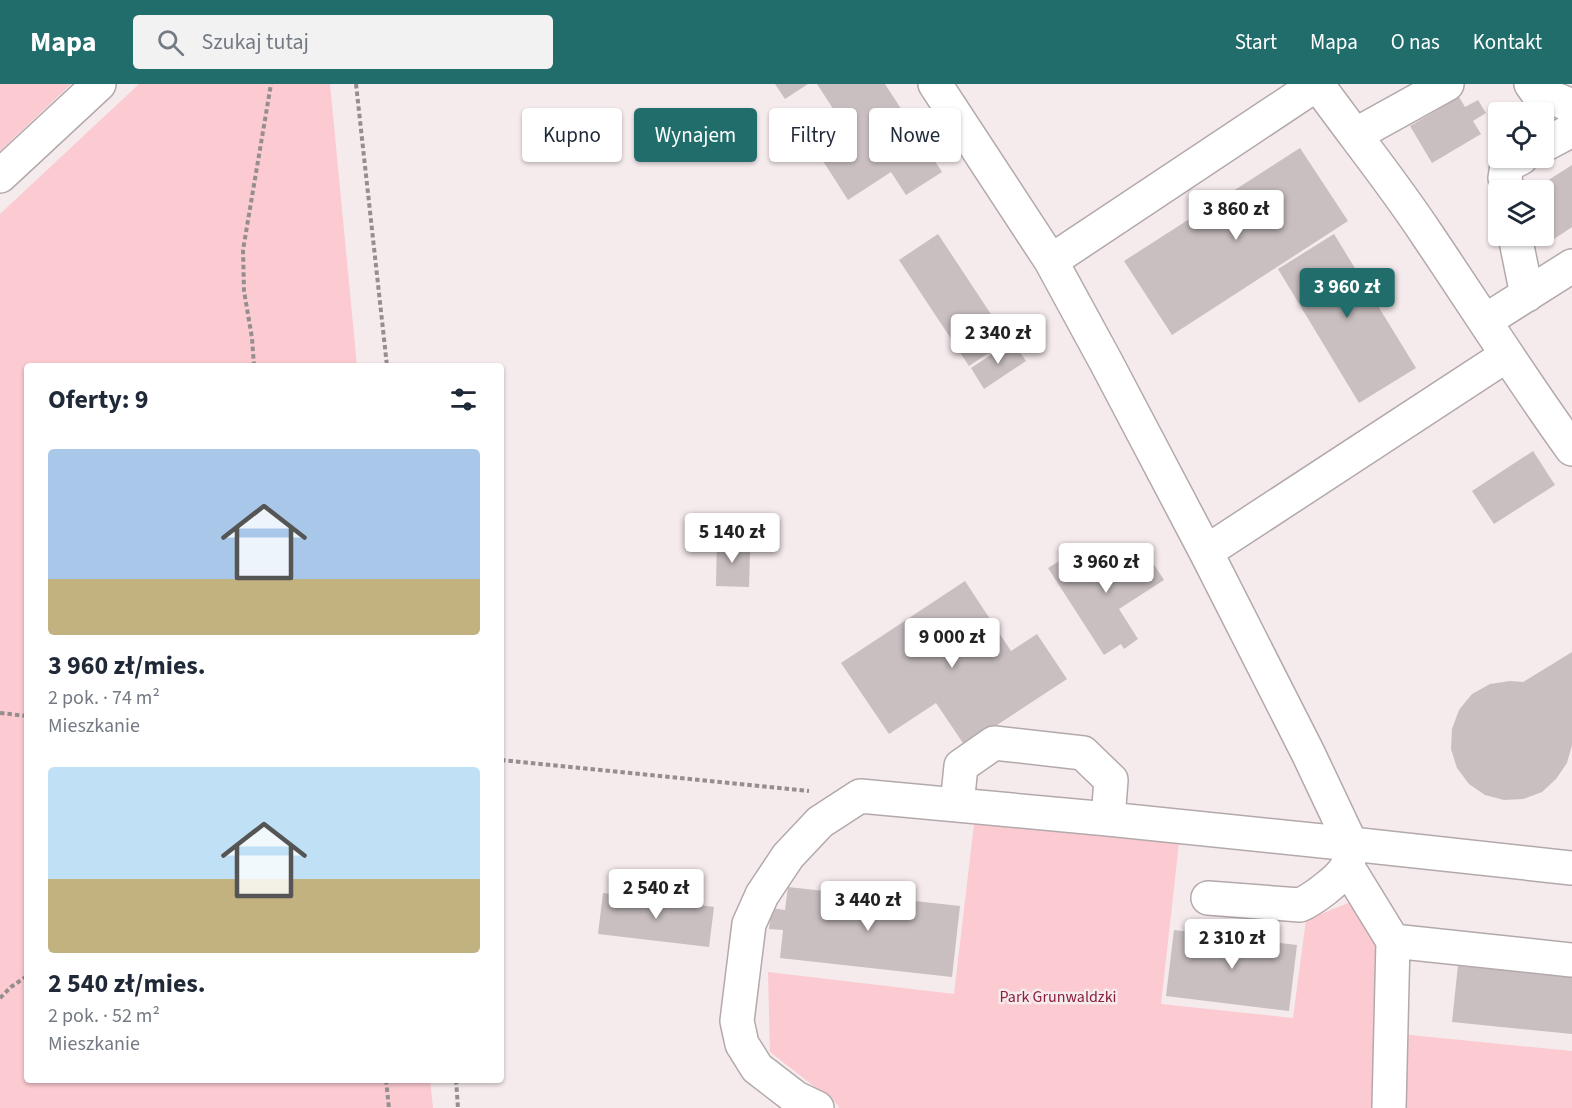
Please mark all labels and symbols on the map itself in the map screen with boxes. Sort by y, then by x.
pin: 3 860 zł [1174,190,1298,241]
pin: 3 960 zł [1285,268,1409,319]
pin: 2 340 zł [936,314,1060,365]
pin: 5 140 zł [670,513,794,564]
pin: 3 960 zł [1044,543,1168,594]
pin: 9 000 zł [890,618,1014,669]
pin: 2 540 zł [594,869,718,920]
pin: 3 440 zł [806,881,930,932]
pin: 2 310 zł [1170,919,1294,970]
park label: Park Grunwaldzki [999,986,1117,1008]

